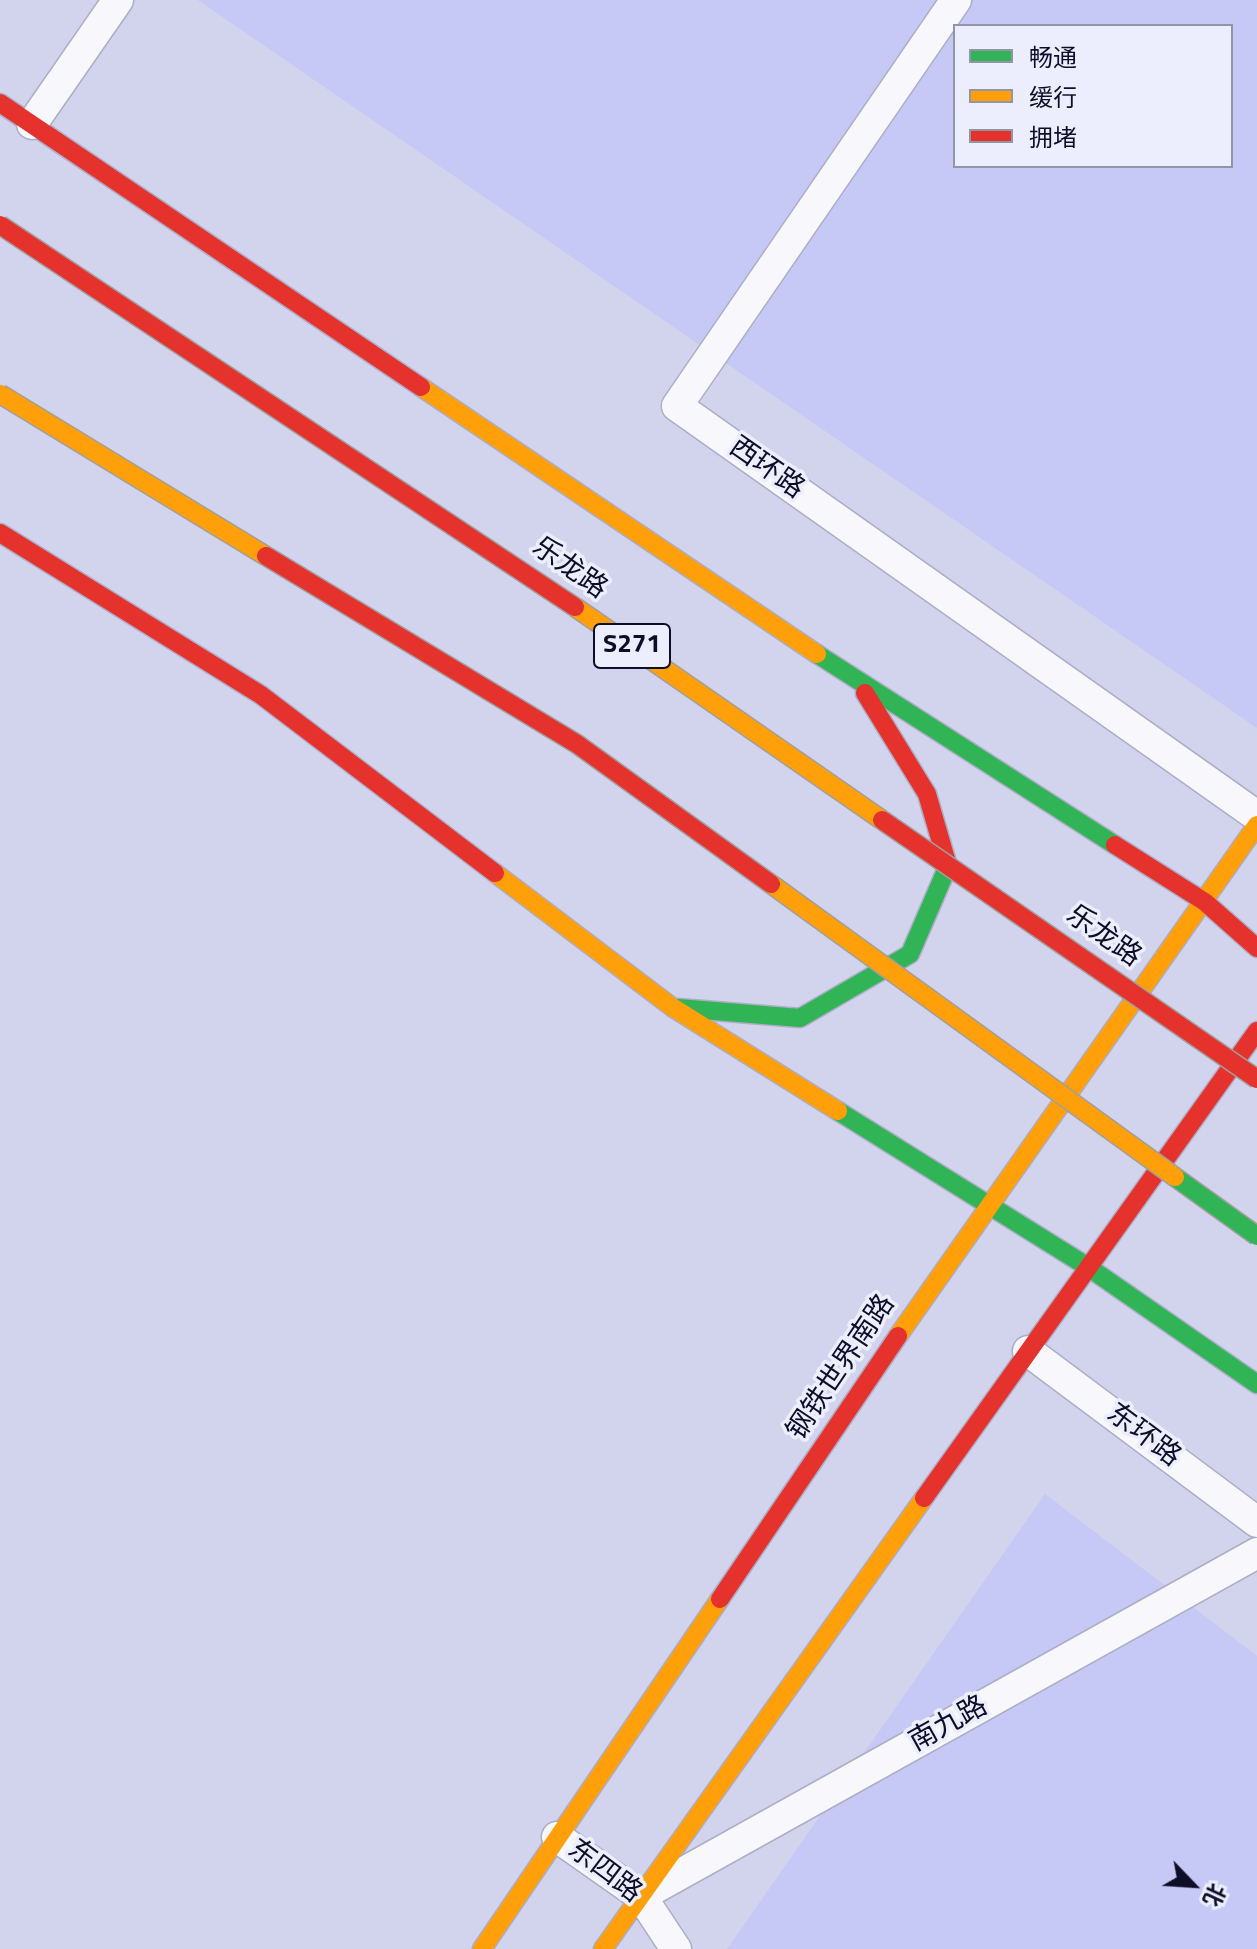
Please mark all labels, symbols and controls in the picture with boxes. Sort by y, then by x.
legend [953,24,1233,168]
text: 畅通 [1029,39,1077,75]
text: 缓行 [1029,79,1077,115]
text: 拥堵 [1029,119,1077,155]
street label: 西环路 [722,431,810,507]
street label: 乐龙路 [525,531,613,607]
road number: S271 [594,624,670,668]
street label: 乐龙路 [1059,899,1147,975]
street label: 钢铁世界南路 [781,1289,903,1447]
street label: 东环路 [1099,1397,1187,1475]
street label: 南九路 [904,1690,994,1760]
street label: 东四路 [560,1833,648,1911]
north arrow [1153,1845,1233,1925]
text: 北 [1195,1878,1235,1912]

